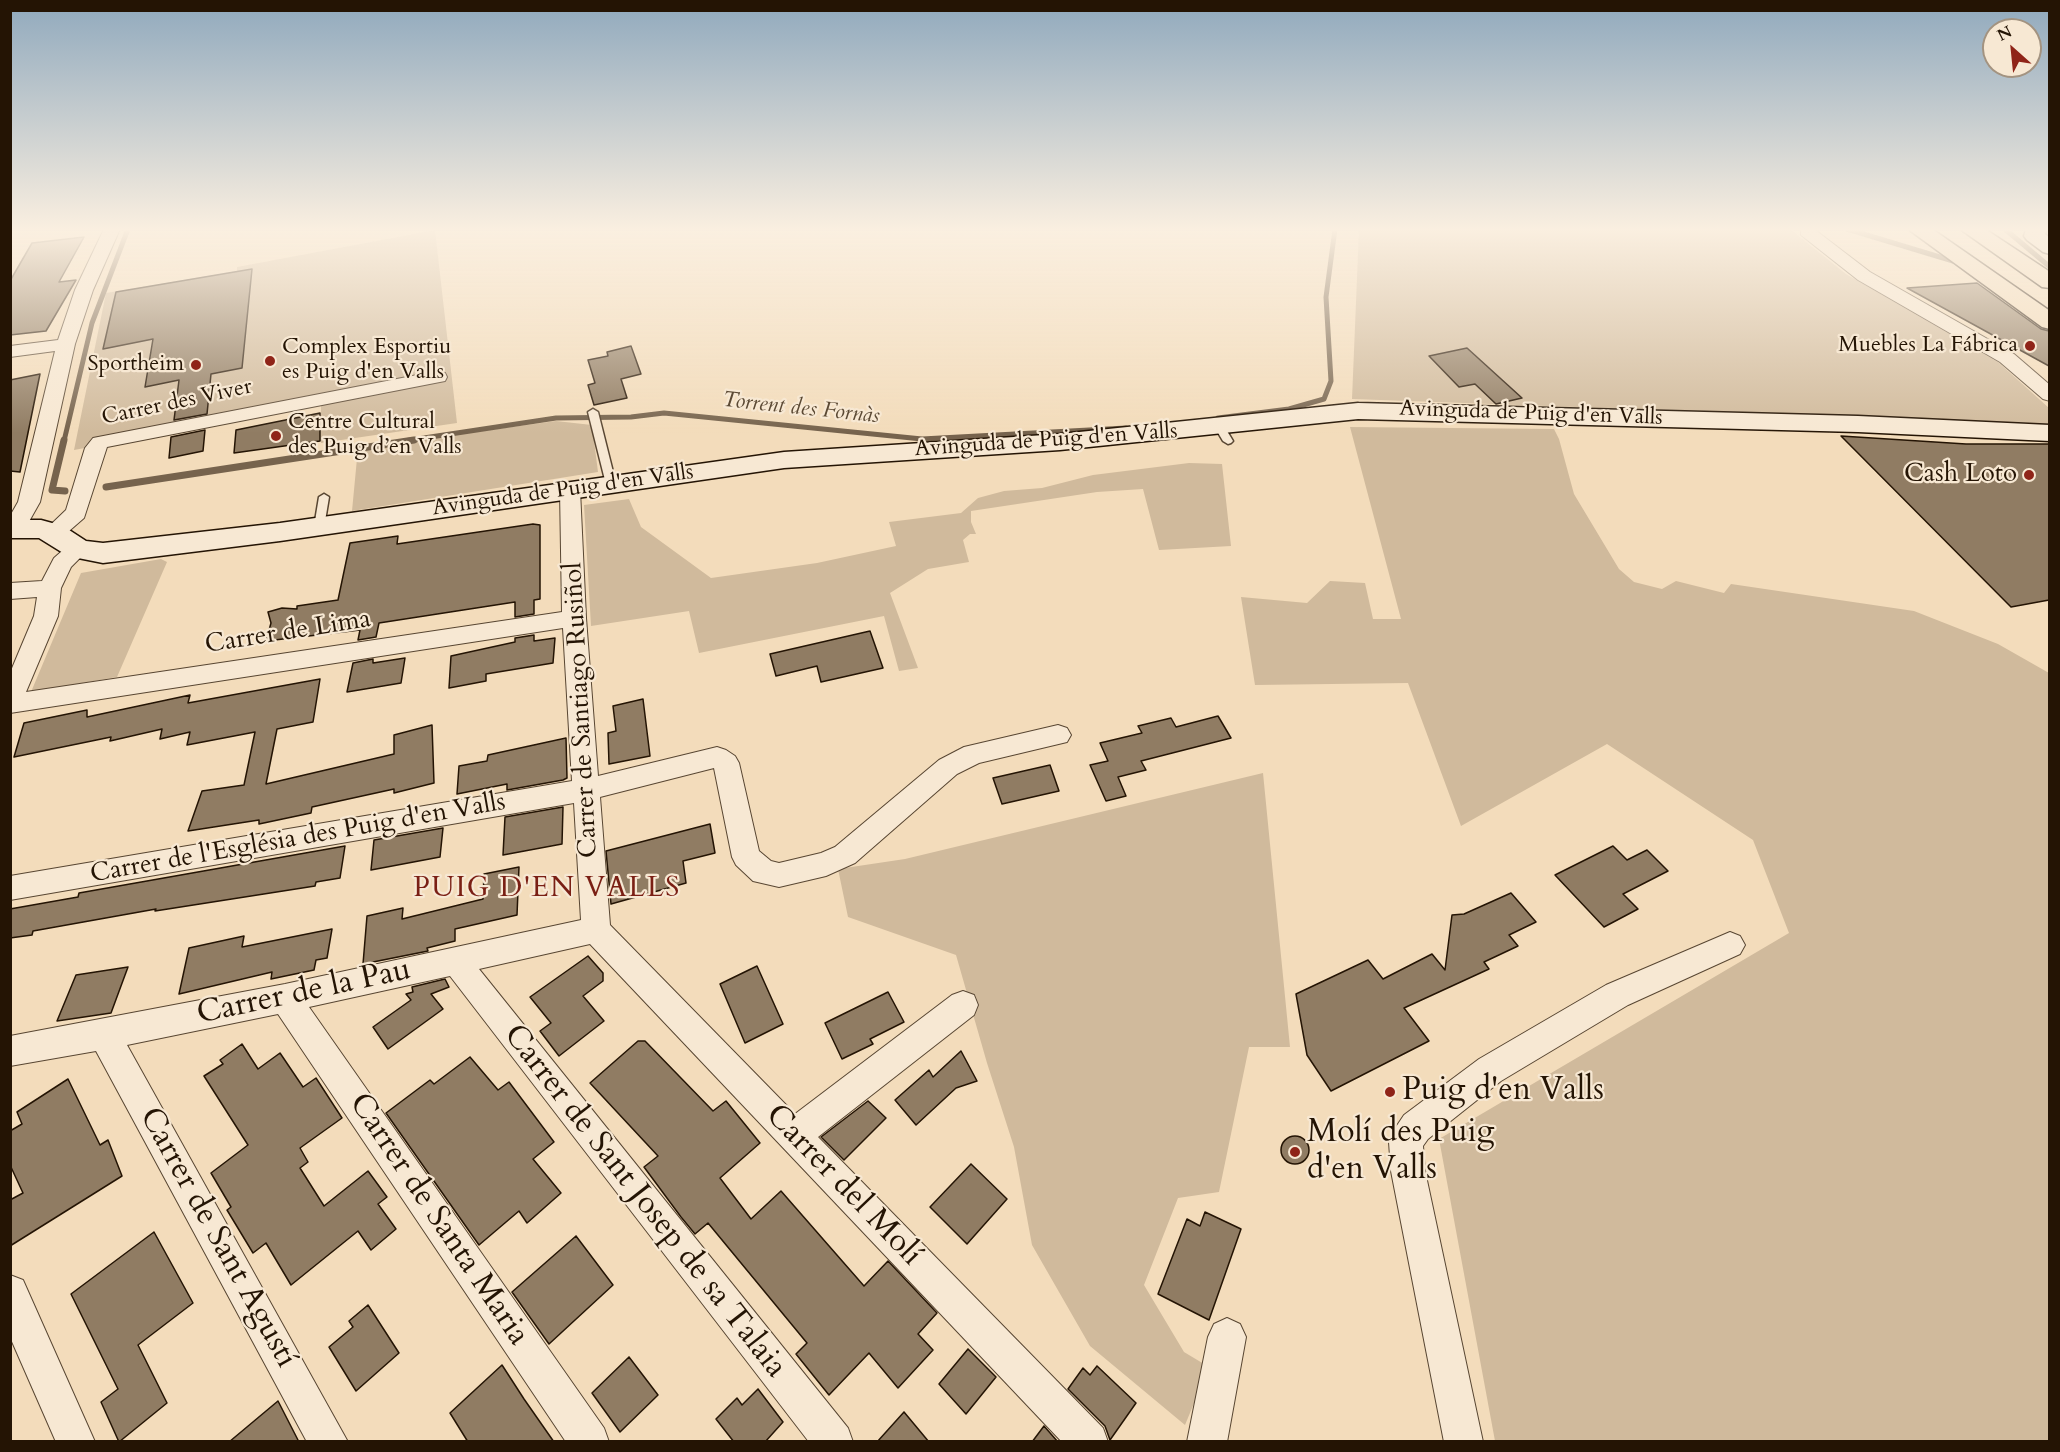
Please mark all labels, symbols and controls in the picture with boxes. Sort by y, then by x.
north arrow [1982,18,2042,78]
text: N [1994,21,2016,47]
place label: Muebles La Fábrica [1838,333,2018,359]
place label: Complex Esportiu es Puig d'en Valls [282,335,451,386]
marker: Muebles La Fábrica [2023,339,2037,353]
place label: Sportheim [88,352,184,378]
marker: Complex Esportiu es Puig d'en Valls [263,354,277,368]
marker: Sportheim [189,358,203,372]
street label: Carrer des Viver [100,374,254,432]
water label: Torrent des Fornàs [721,388,881,430]
street label: Avinguda de Puig d'en Valls [1399,396,1663,432]
place label: Centre Cultural des Puig d’en Valls [288,410,462,462]
street label: Avinguda de Puig d'en Valls [914,419,1178,463]
marker: Centre Cultural des Puig d’en Valls [269,429,283,443]
place label: Cash Loto [1904,459,2017,491]
street label: Avinguda de Puig d'en Valls [431,460,695,522]
marker: Cash Loto [2022,468,2036,482]
street label: Carrer de Santiago Rusiñol [559,561,605,859]
street label: Carrer de Lima [203,605,373,661]
street label: Carrer de l'Església des Puig d'en Valls [88,787,508,891]
district label: PUIG D'EN VALLS [413,873,681,907]
street label: Carrer de la Pau [194,952,414,1034]
street label: Carrer de Sant Josep de sa Talaia [494,1018,794,1386]
place label: Puig d'en Valls [1402,1073,1604,1111]
marker: Puig d'en Valls [1383,1085,1397,1099]
street label: Carrer de Santa Maria [339,1087,537,1353]
street label: Carrer del Molí [756,1097,930,1275]
street label: Carrer de Sant Agustí [130,1101,304,1375]
place label: Molí des Puig d'en Valls [1307,1115,1494,1190]
marker: Molí des Puig d'en Valls [1288,1145,1302,1159]

